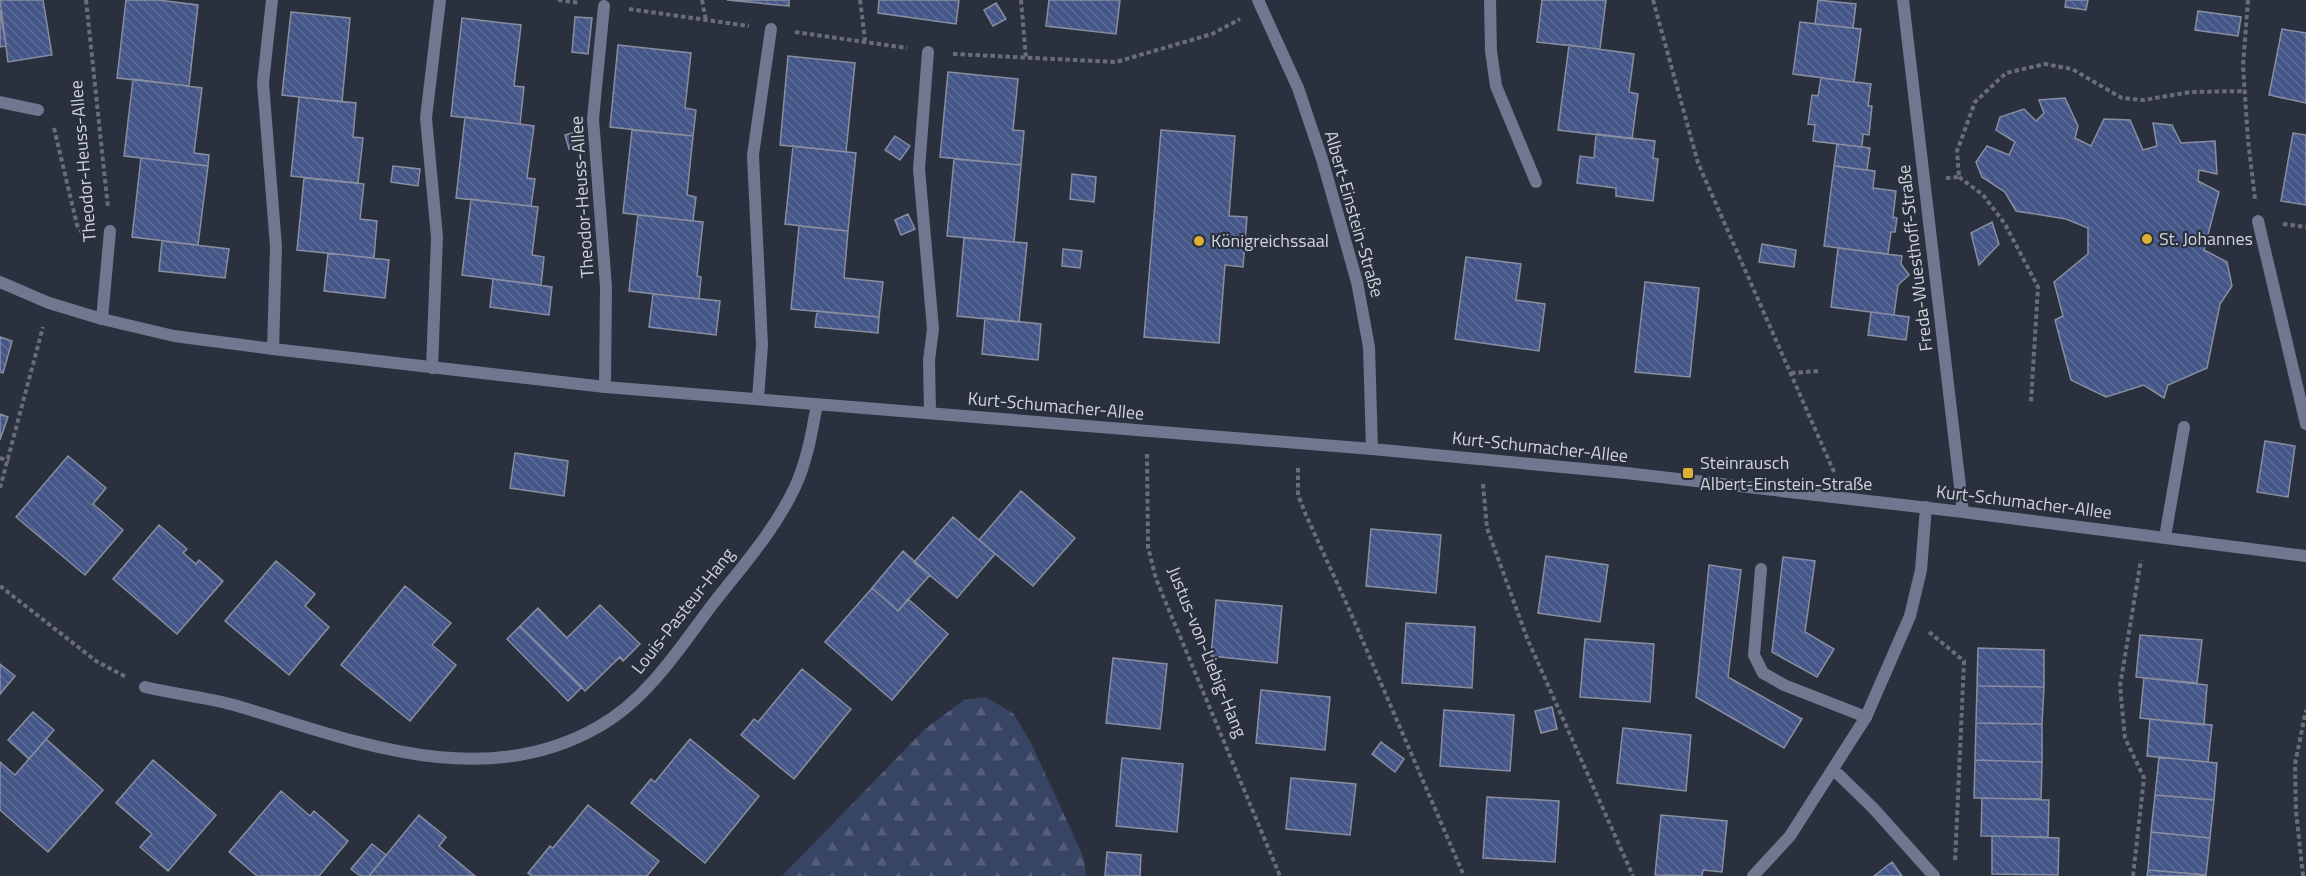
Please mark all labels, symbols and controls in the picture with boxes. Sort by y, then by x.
street label: Theodor-Heuss-Allee [62,79,103,243]
street label: Theodor-Heuss-Allee [562,115,601,279]
street label: Albert-Einstein-Straße [1318,127,1391,300]
street label: Freda-Wuesthoff-Straße [1890,163,1939,353]
place label: St. Johannes [2159,225,2253,252]
place label: Königreichssaal [1211,227,1329,254]
marker: St. Johannes [2140,232,2154,246]
marker: Königreichssaal [1192,234,1206,248]
street label: Kurt-Schumacher-Allee [967,384,1145,427]
street label: Kurt-Schumacher-Allee [1451,424,1629,469]
place label: Steinrausch Albert-Einstein-Straße [1700,449,1872,497]
marker: Steinrausch Albert-Einstein-Straße [1681,466,1695,480]
street label: Kurt-Schumacher-Allee [1935,477,2114,526]
street label: Louis-Pasteur-Hang [625,542,741,680]
street label: Justus-von-Liebig-Hang [1161,562,1254,741]

